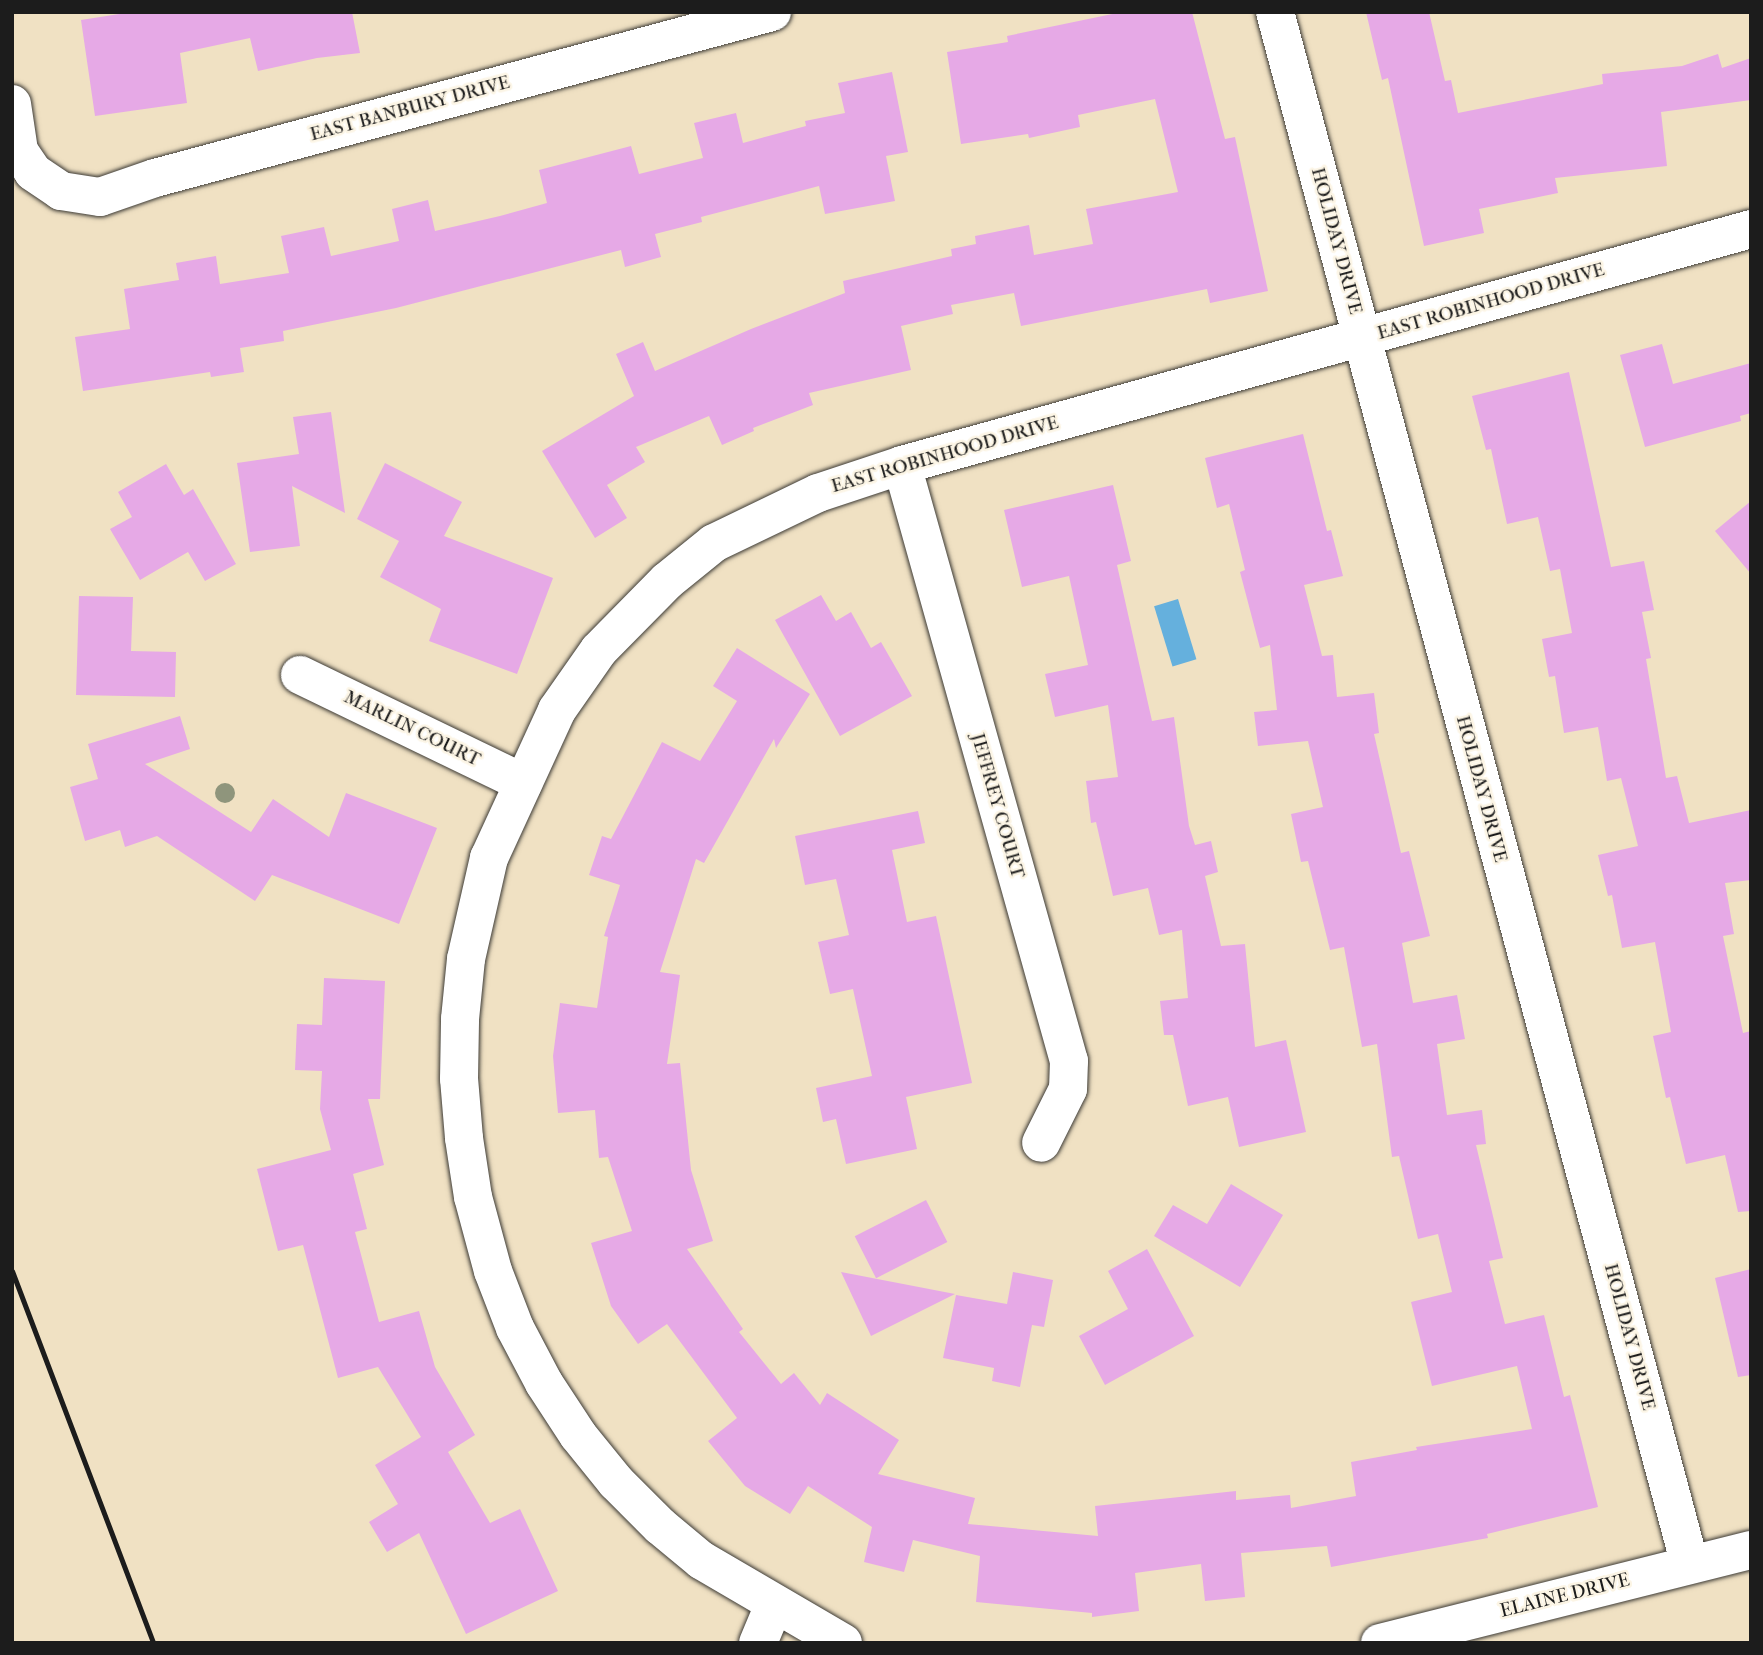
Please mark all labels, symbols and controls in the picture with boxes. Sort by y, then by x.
street label: EAST BANBURY DRIVE [308,71,512,147]
street label: HOLIDAY DRIVE [1305,165,1367,317]
street label: EAST ROBINHOOD DRIVE [1375,259,1607,345]
street label: EAST ROBINHOOD DRIVE [829,412,1061,498]
street label: MARLIN COURT [340,686,484,772]
street label: HOLIDAY DRIVE [1450,713,1512,865]
street label: JEFFREY COURT [965,731,1029,881]
street label: HOLIDAY DRIVE [1598,1261,1660,1413]
street label: ELAINE DRIVE [1498,1569,1632,1623]

